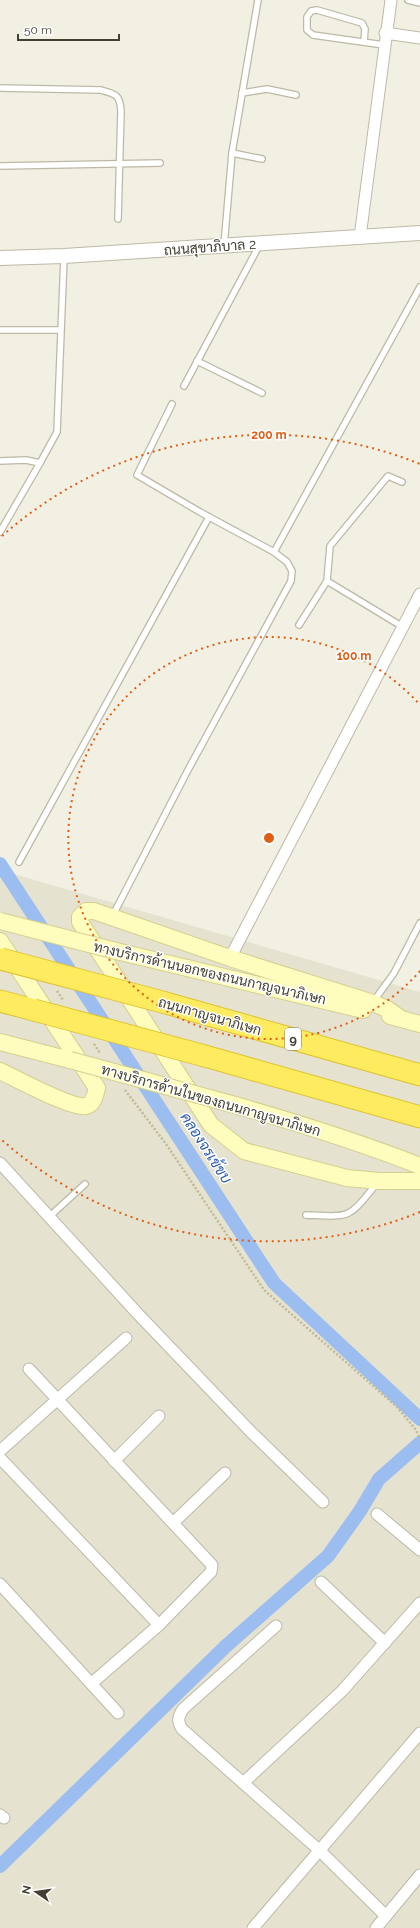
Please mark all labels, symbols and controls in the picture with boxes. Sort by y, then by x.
scale bar [18,16,119,42]
text: 50 m [24,23,52,37]
street label: ถนนสุขาภิบาล 2 [163,236,257,260]
text: 200 m [251,428,287,442]
text: 100 m [337,649,371,663]
centre of rings [262,831,276,845]
street label: ทางบริการด้านนอกของถนนกาญจนาภิเษก [92,937,328,1009]
street label: ถนนกาญจนาภิเษก [156,994,263,1039]
road number: 9 [285,1028,301,1050]
street label: ทางบริการด้านในของถนนกาญจนาภิเษก [99,1060,323,1140]
water label: คลองจรเข้ขบ [176,1109,237,1187]
north arrow [16,1872,56,1912]
text: N [19,1884,34,1895]

